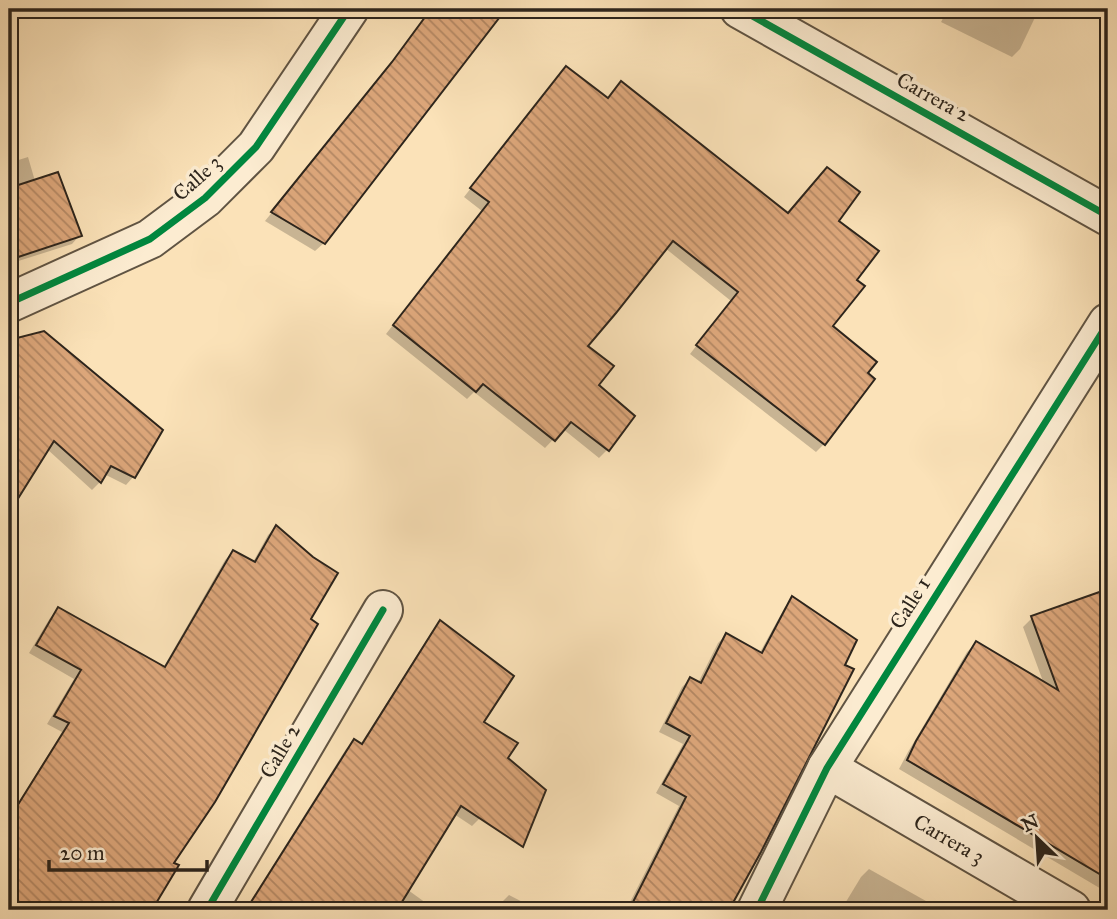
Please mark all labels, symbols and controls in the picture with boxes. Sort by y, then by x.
street label: Carrera 2 [892,66,974,128]
street label: Calle 3 [167,150,227,206]
street label: Calle 1 [884,572,936,634]
street label: Calle 2 [254,719,306,783]
north arrow [1002,804,1072,874]
street label: Carrera 3 [909,808,989,870]
text: N [1018,809,1042,837]
scale bar [49,828,206,872]
text: 20 m [60,840,105,866]

